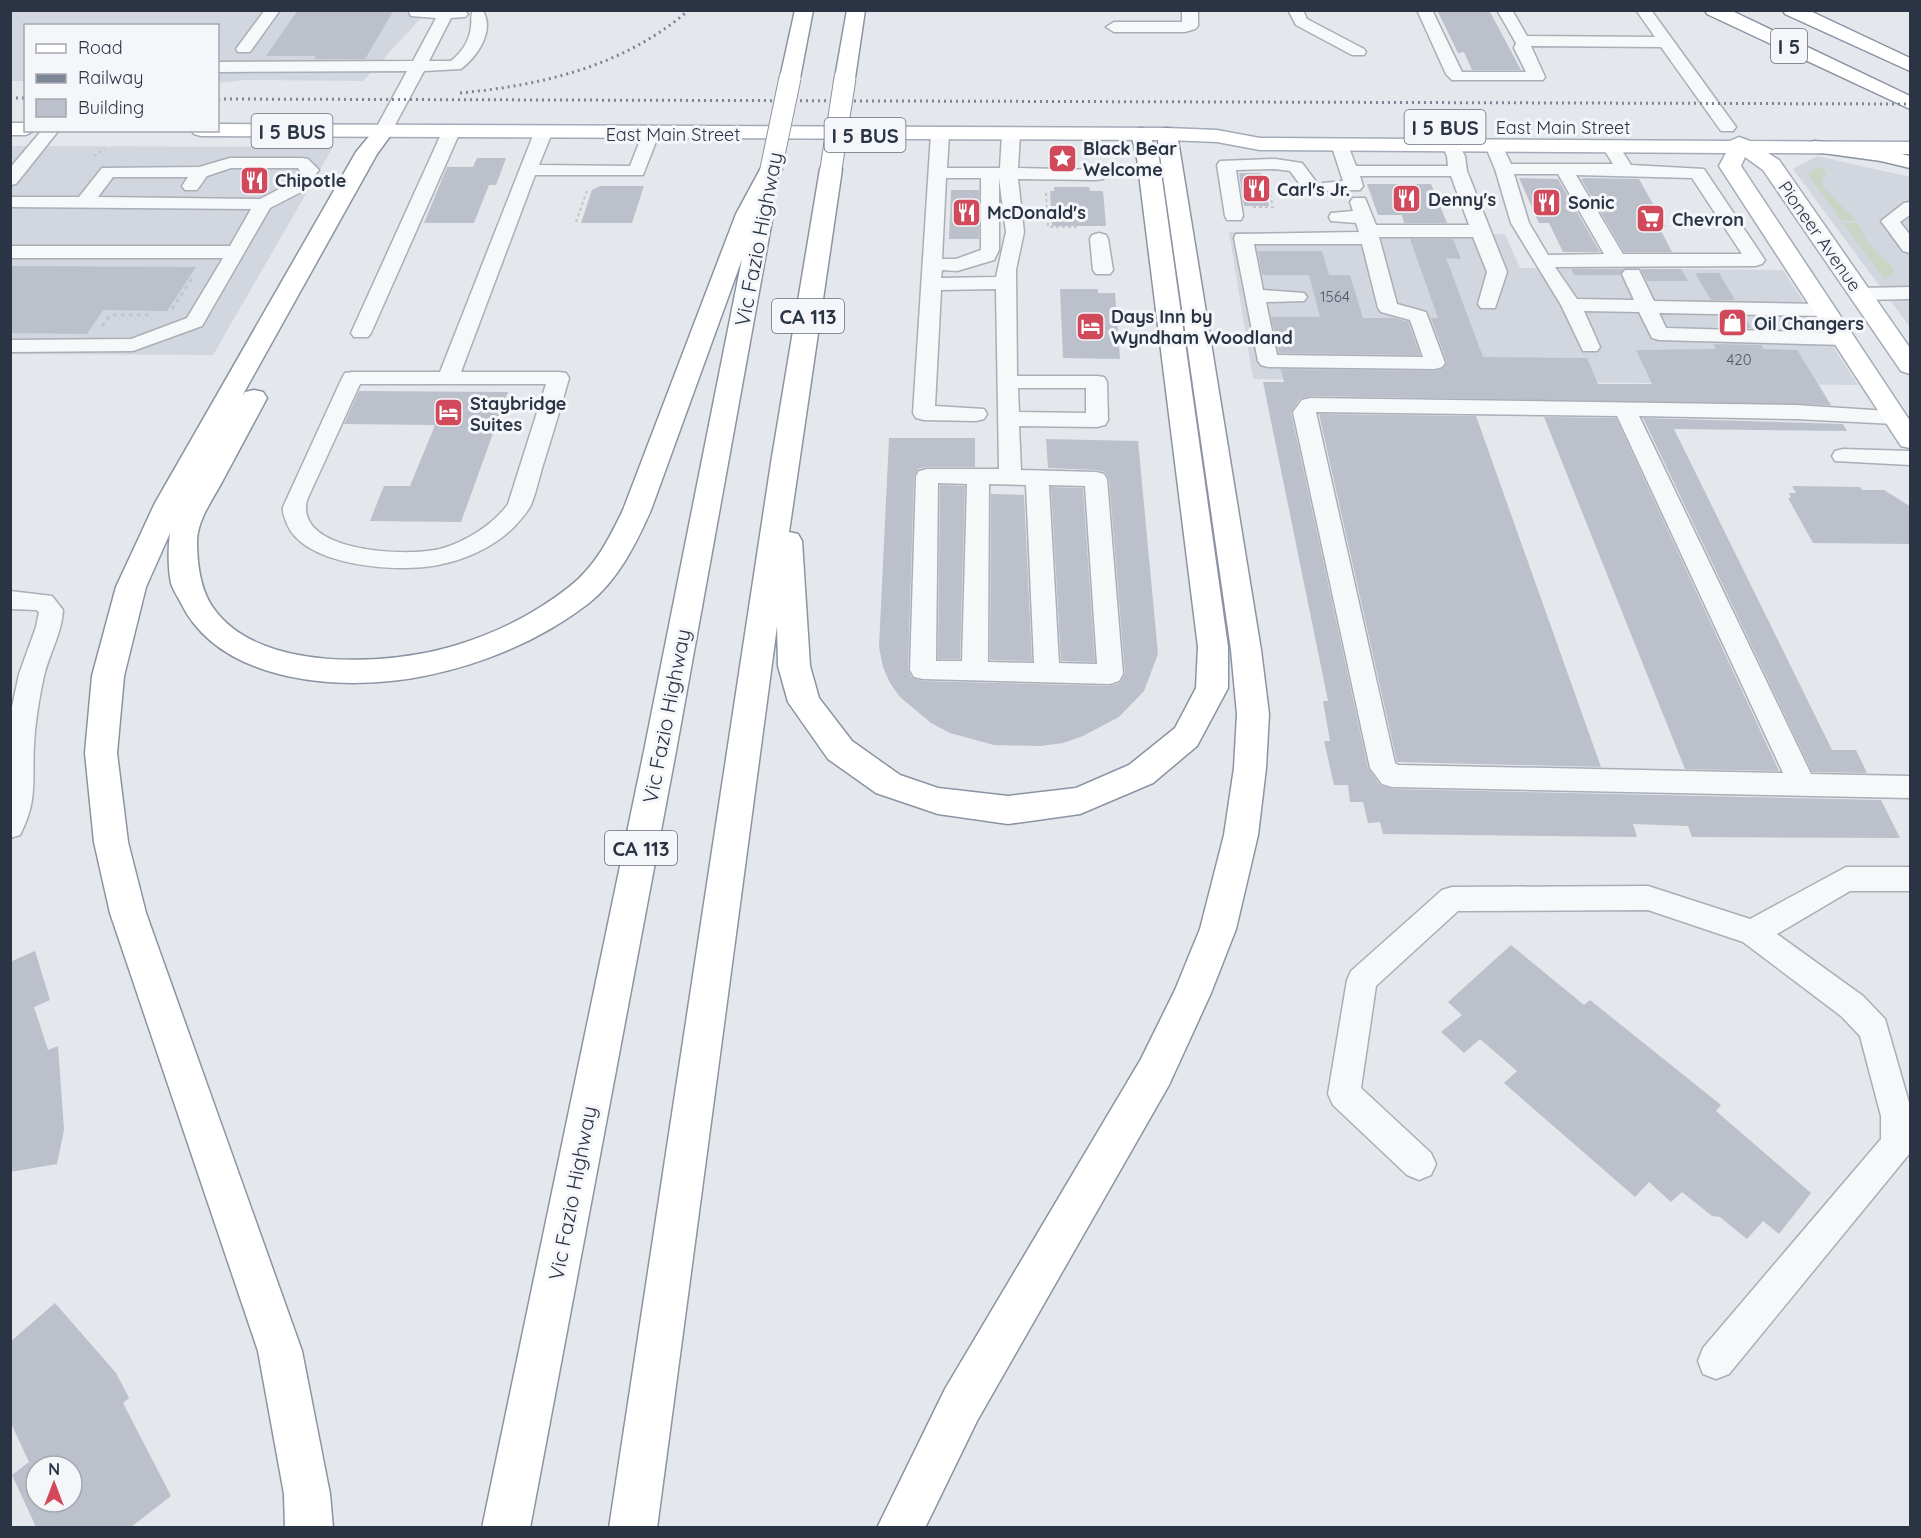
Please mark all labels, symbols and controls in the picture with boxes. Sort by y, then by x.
legend [24,24,219,132]
road number: I 5 [1771,29,1807,63]
text: Road [78,36,123,59]
text: Railway [78,66,144,89]
text: Building [78,96,144,119]
road number: I 5 BUS [1404,110,1486,144]
road number: I 5 BUS [252,114,332,148]
street label: East Main Street [1496,116,1630,139]
road number: I 5 BUS [824,118,906,152]
street label: East Main Street [606,123,740,146]
place label: Black Bear Welcome [1083,137,1177,181]
place icon: Black Bear Welcome [1046,142,1078,174]
street label: Vic Fazio Highway [728,149,788,329]
restaurant icon: Chipotle [238,164,270,196]
place label: Chipotle [275,169,346,192]
restaurant icon: Carl's Jr. [1240,173,1272,205]
street label: Pioneer Avenue [1773,176,1867,296]
place label: Carl's Jr. [1277,178,1350,201]
restaurant icon: Denny's [1391,183,1423,215]
restaurant icon: Sonic [1531,186,1563,218]
place label: Denny's [1428,188,1496,211]
place label: Sonic [1568,191,1614,214]
restaurant icon: McDonald's [950,196,982,228]
place label: McDonald's [987,201,1086,224]
supermarket icon: Chevron [1635,203,1667,235]
place label: Chevron [1672,208,1744,231]
house number: 1564 [1320,287,1350,306]
road number: CA 113 [772,299,844,333]
place label: Days Inn by Wyndham Woodland [1111,305,1293,349]
shop icon: Oil Changers [1717,307,1749,339]
hotel icon: Days Inn by Wyndham Woodland [1074,310,1106,342]
place label: Oil Changers [1754,312,1864,335]
house number: 420 [1726,350,1752,369]
place label: Staybridge Suites [470,392,566,436]
hotel icon: Staybridge Suites [433,397,465,429]
street label: Vic Fazio Highway [636,626,696,806]
road number: CA 113 [605,831,677,865]
street label: Vic Fazio Highway [542,1103,602,1283]
north arrow [24,1454,84,1514]
text: N [48,1459,60,1479]

